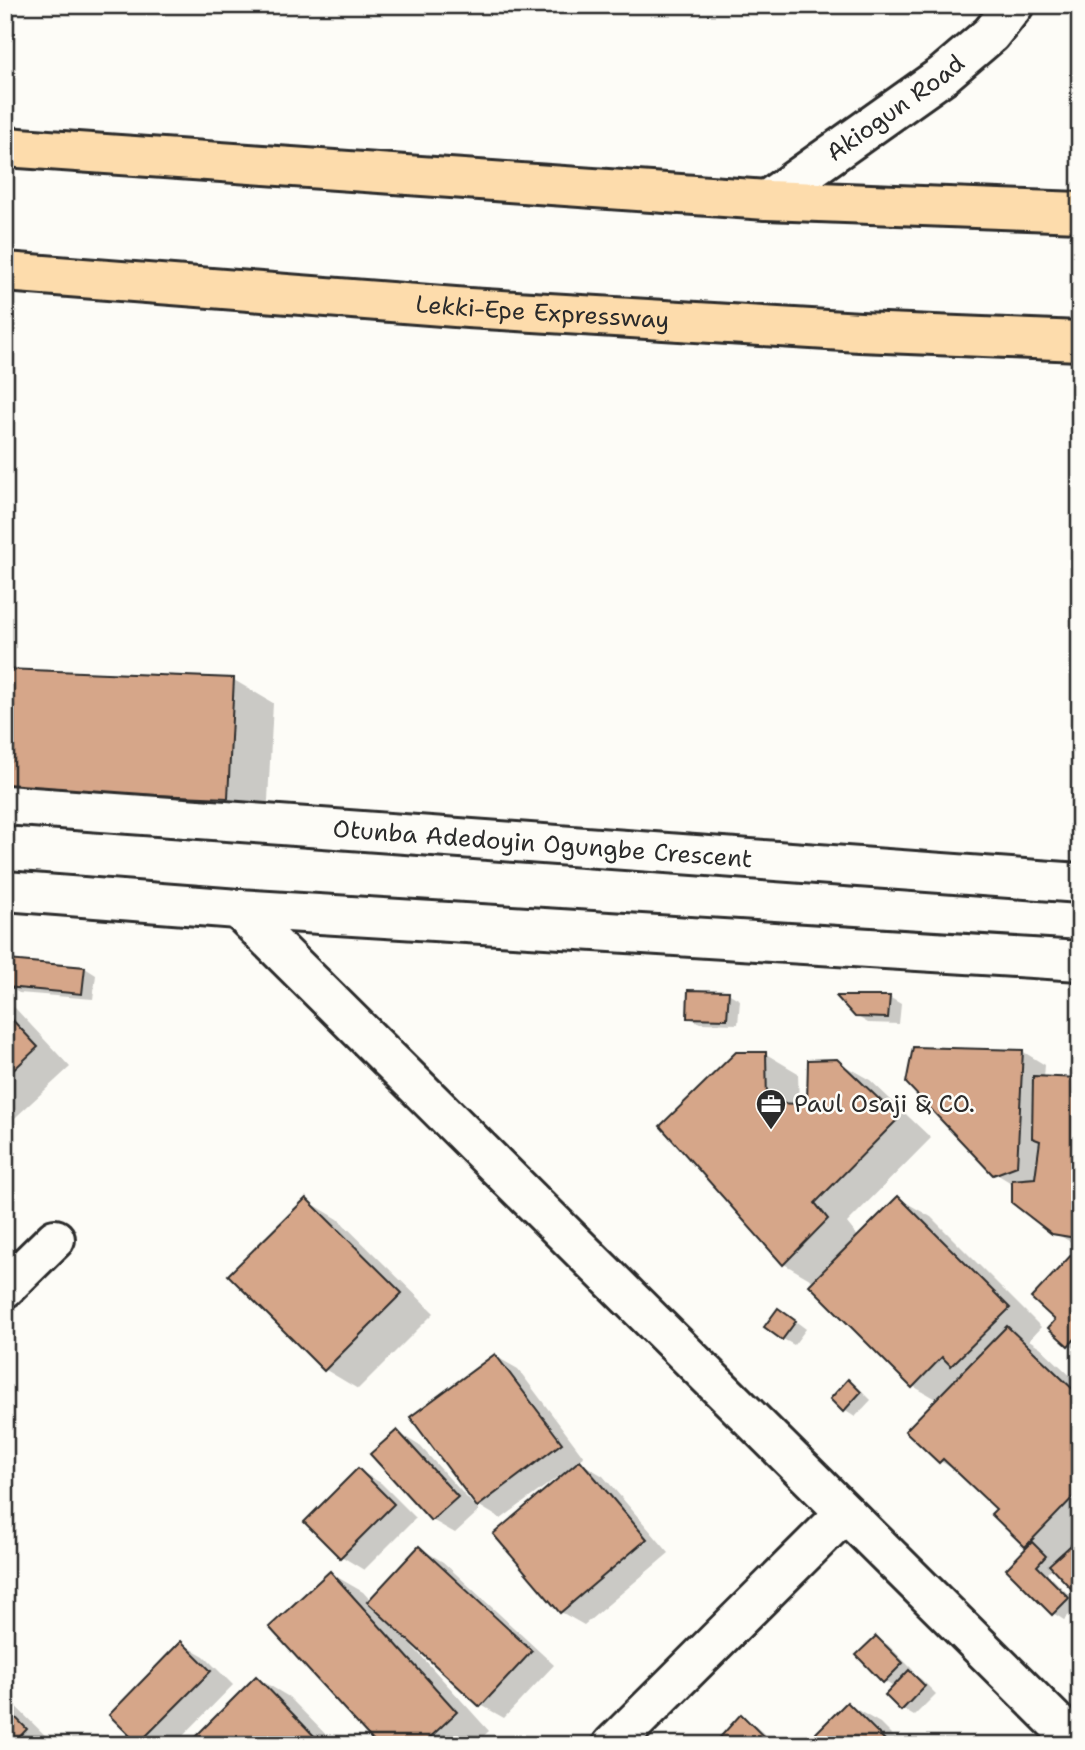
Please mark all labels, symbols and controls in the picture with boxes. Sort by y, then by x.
street label: Akiogun Road [820,47,971,169]
street label: Lekki-Epe Expressway [414,288,670,336]
street label: Otunba Adedoyin Ogungbe Crescent [332,813,753,875]
office icon: Paul Osaji & CO. [754,1087,788,1131]
place label: Paul Osaji & CO. [794,1088,975,1120]

